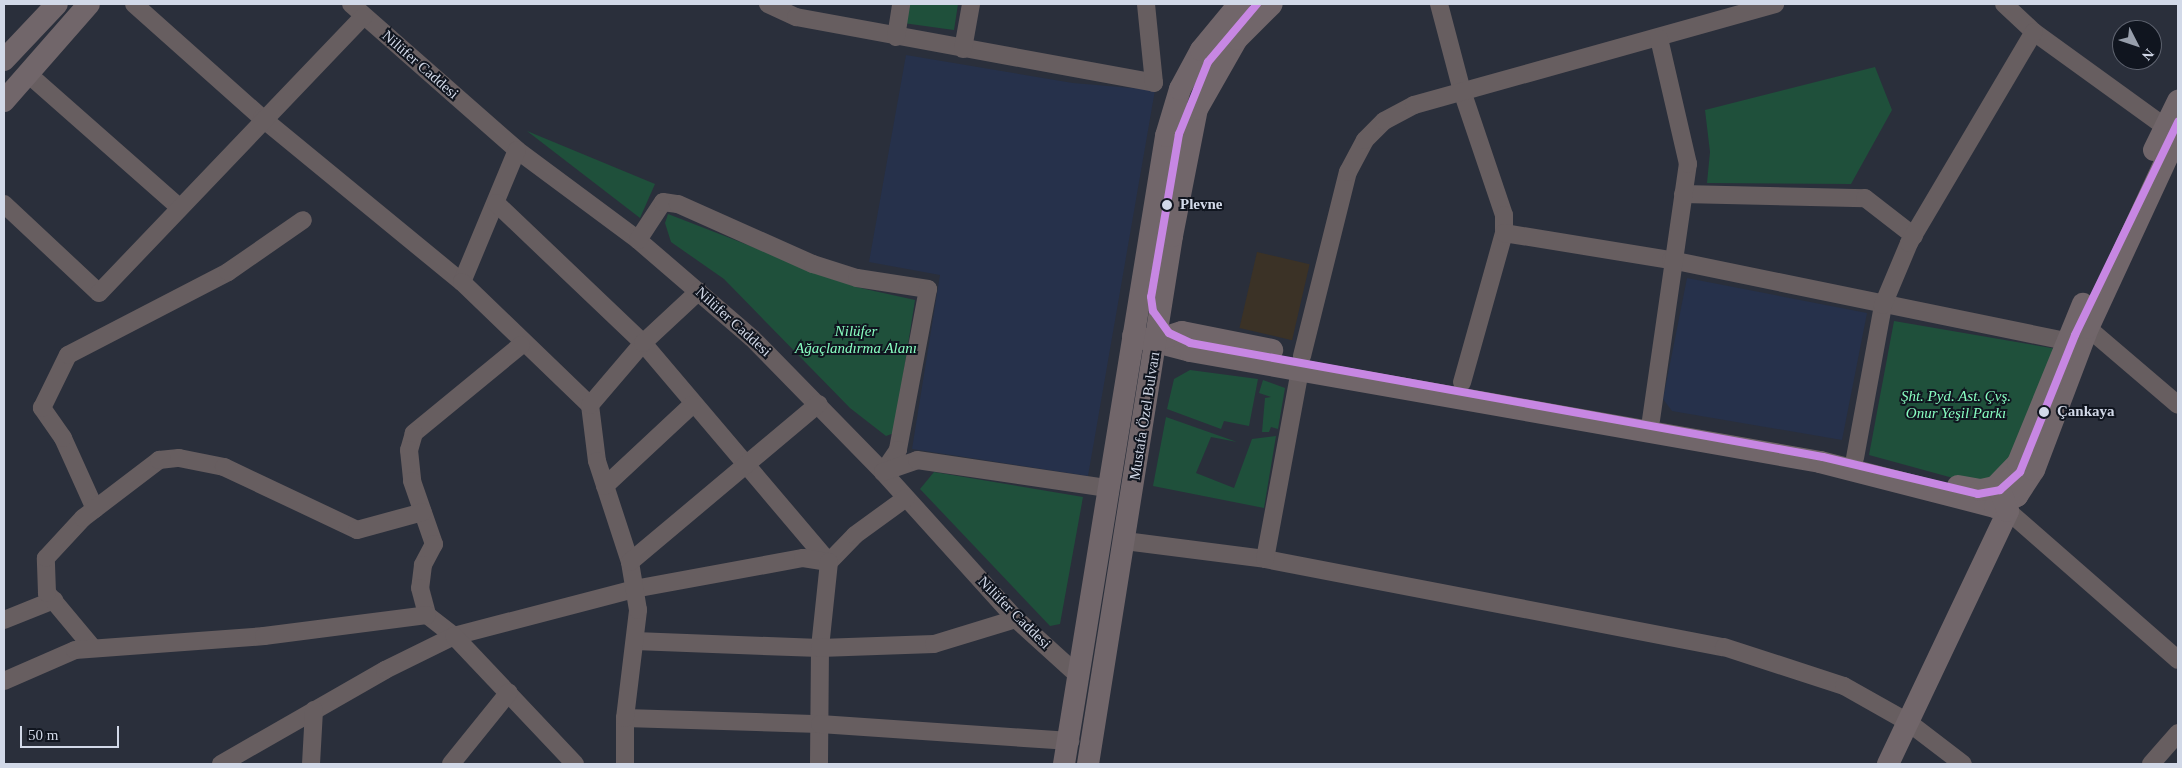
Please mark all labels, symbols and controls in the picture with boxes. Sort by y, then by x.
north arrow [2112,20,2162,70]
street label: Nilüfer Caddesi [378,27,462,103]
text: N [2139,46,2157,63]
marker: Plevne [1158,196,1176,214]
place label: Plevne [1180,196,1222,214]
street label: Nilüfer Caddesi [692,283,774,361]
park label: Nilüfer Ağaçlandırma Alanı [795,322,917,357]
street label: Mustafa Özel Bulvarı [1126,350,1164,482]
park label: Şht. Pyd. Ast. Çvş. Onur Yeşil Parkı [1901,387,2011,422]
marker: Çankaya [2035,403,2053,421]
place label: Çankaya [2057,403,2115,421]
street label: Nilüfer Caddesi [974,573,1054,653]
scale bar [22,716,121,748]
text: 50 m [28,727,58,743]

